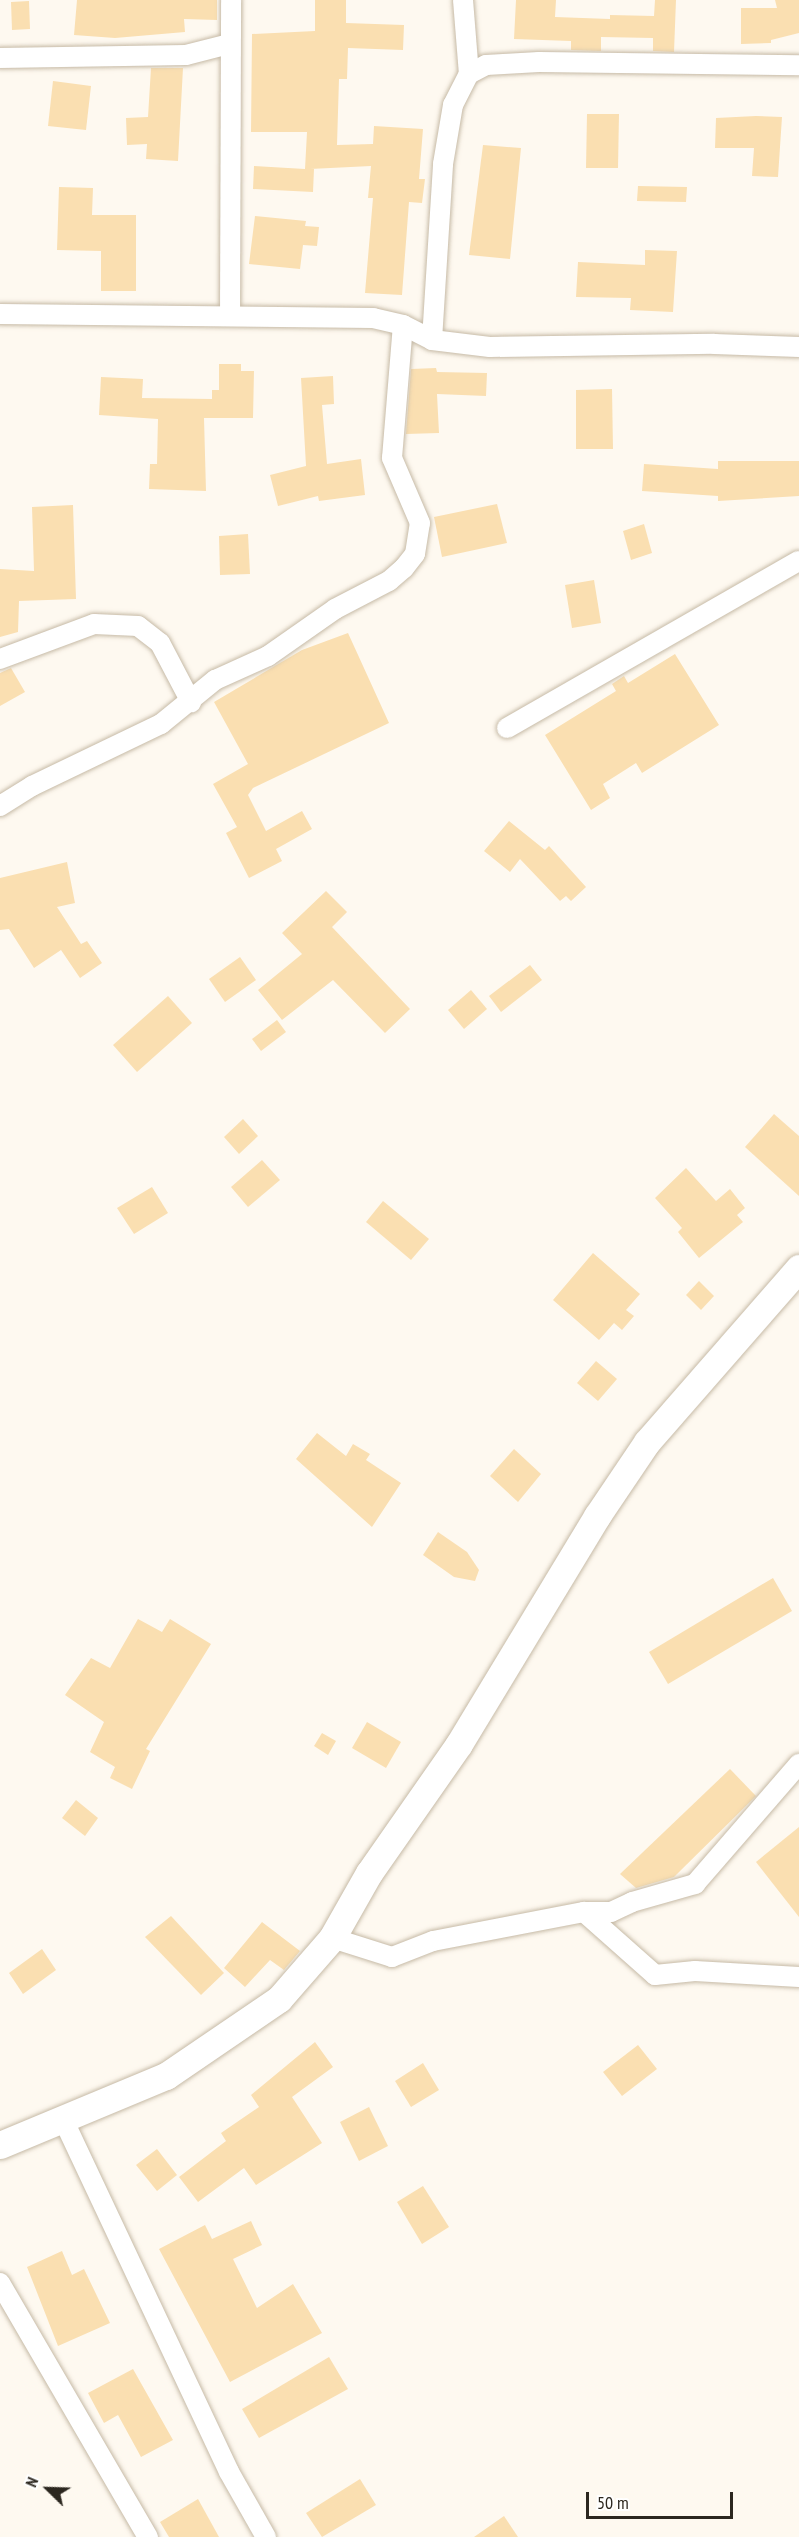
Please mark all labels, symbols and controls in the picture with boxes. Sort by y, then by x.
north arrow [18,2459,78,2519]
text: N [21,2474,42,2490]
scale bar [589,2480,736,2518]
text: 50 m [597,2491,629,2514]

